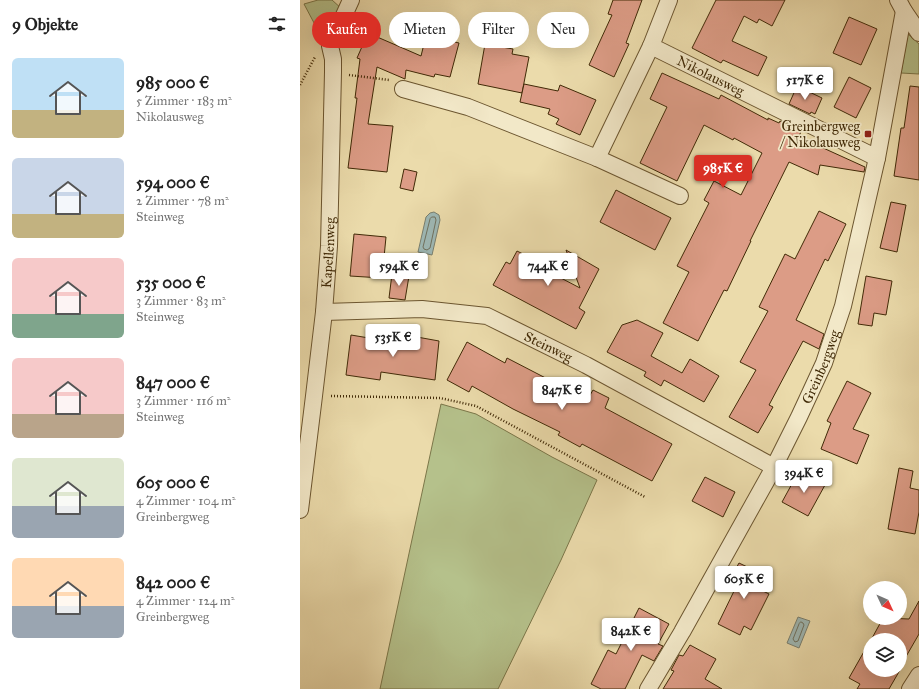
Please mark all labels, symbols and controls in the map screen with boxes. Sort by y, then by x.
chip: Kaufen [312,12,381,48]
chip: Mieten [389,12,460,48]
chip: Filter [468,12,529,48]
chip: Neu [537,12,589,48]
icon: filters [266,13,288,35]
text: 9 Objekte [12,14,78,35]
street label: Nikolausweg [674,52,747,100]
pin: 517K € [772,67,838,101]
text: 985 000 € [136,72,209,93]
text: 517K € [786,72,824,88]
icon: home [44,74,92,122]
text: 5 Zimmer · 183 m² [136,93,232,109]
text: Nikolausweg [136,109,204,125]
place label: Greinbergweg / Nikolausweg [779,118,860,151]
marker: Greinbergweg / Nikolausweg [863,129,873,139]
pin: 985K € [690,155,756,189]
text: 985K € [703,160,743,176]
text: 594 000 € [136,172,210,193]
icon: home [44,174,92,222]
text: 2 Zimmer · 78 m² [136,193,229,209]
text: Steinweg [136,209,184,225]
street label: Kapellenweg [318,217,339,289]
pin: 594K € [366,253,432,287]
pin: 744K € [515,253,581,287]
text: 594K € [379,258,419,274]
text: 744K € [527,258,569,274]
text: 535 000 € [136,272,206,293]
icon: home [44,274,92,322]
text: 3 Zimmer · 83 m² [136,293,226,309]
text: Steinweg [136,309,184,325]
pin: 535K € [360,324,426,358]
street label: Greinbergweg [798,327,844,407]
street label: Steinweg [521,328,576,366]
text: 535K € [374,329,412,345]
text: 847 000 € [136,372,210,393]
icon: home [44,374,92,422]
pin: 847K € [529,377,595,411]
text: 847K € [542,382,582,398]
text: 3 Zimmer · 116 m² [136,393,231,409]
text: Steinweg [136,409,184,425]
pin: 394K € [771,460,837,494]
text: 394K € [784,465,824,481]
text: 605 000 € [136,472,210,493]
icon: home [44,474,92,522]
text: 4 Zimmer · 104 m² [136,493,236,509]
text: Greinbergweg [136,509,209,525]
pin: 605K € [711,566,777,600]
text: 605K € [724,571,764,587]
text: 842 000 € [136,572,210,593]
icon: home [44,574,92,622]
north arrow [863,581,907,625]
map controls [863,581,907,677]
text: 4 Zimmer · 124 m² [136,593,235,609]
text: Greinbergweg [136,609,209,625]
pin: 842K € [598,618,664,652]
text: 842K € [611,623,651,639]
button: layers [863,633,907,677]

